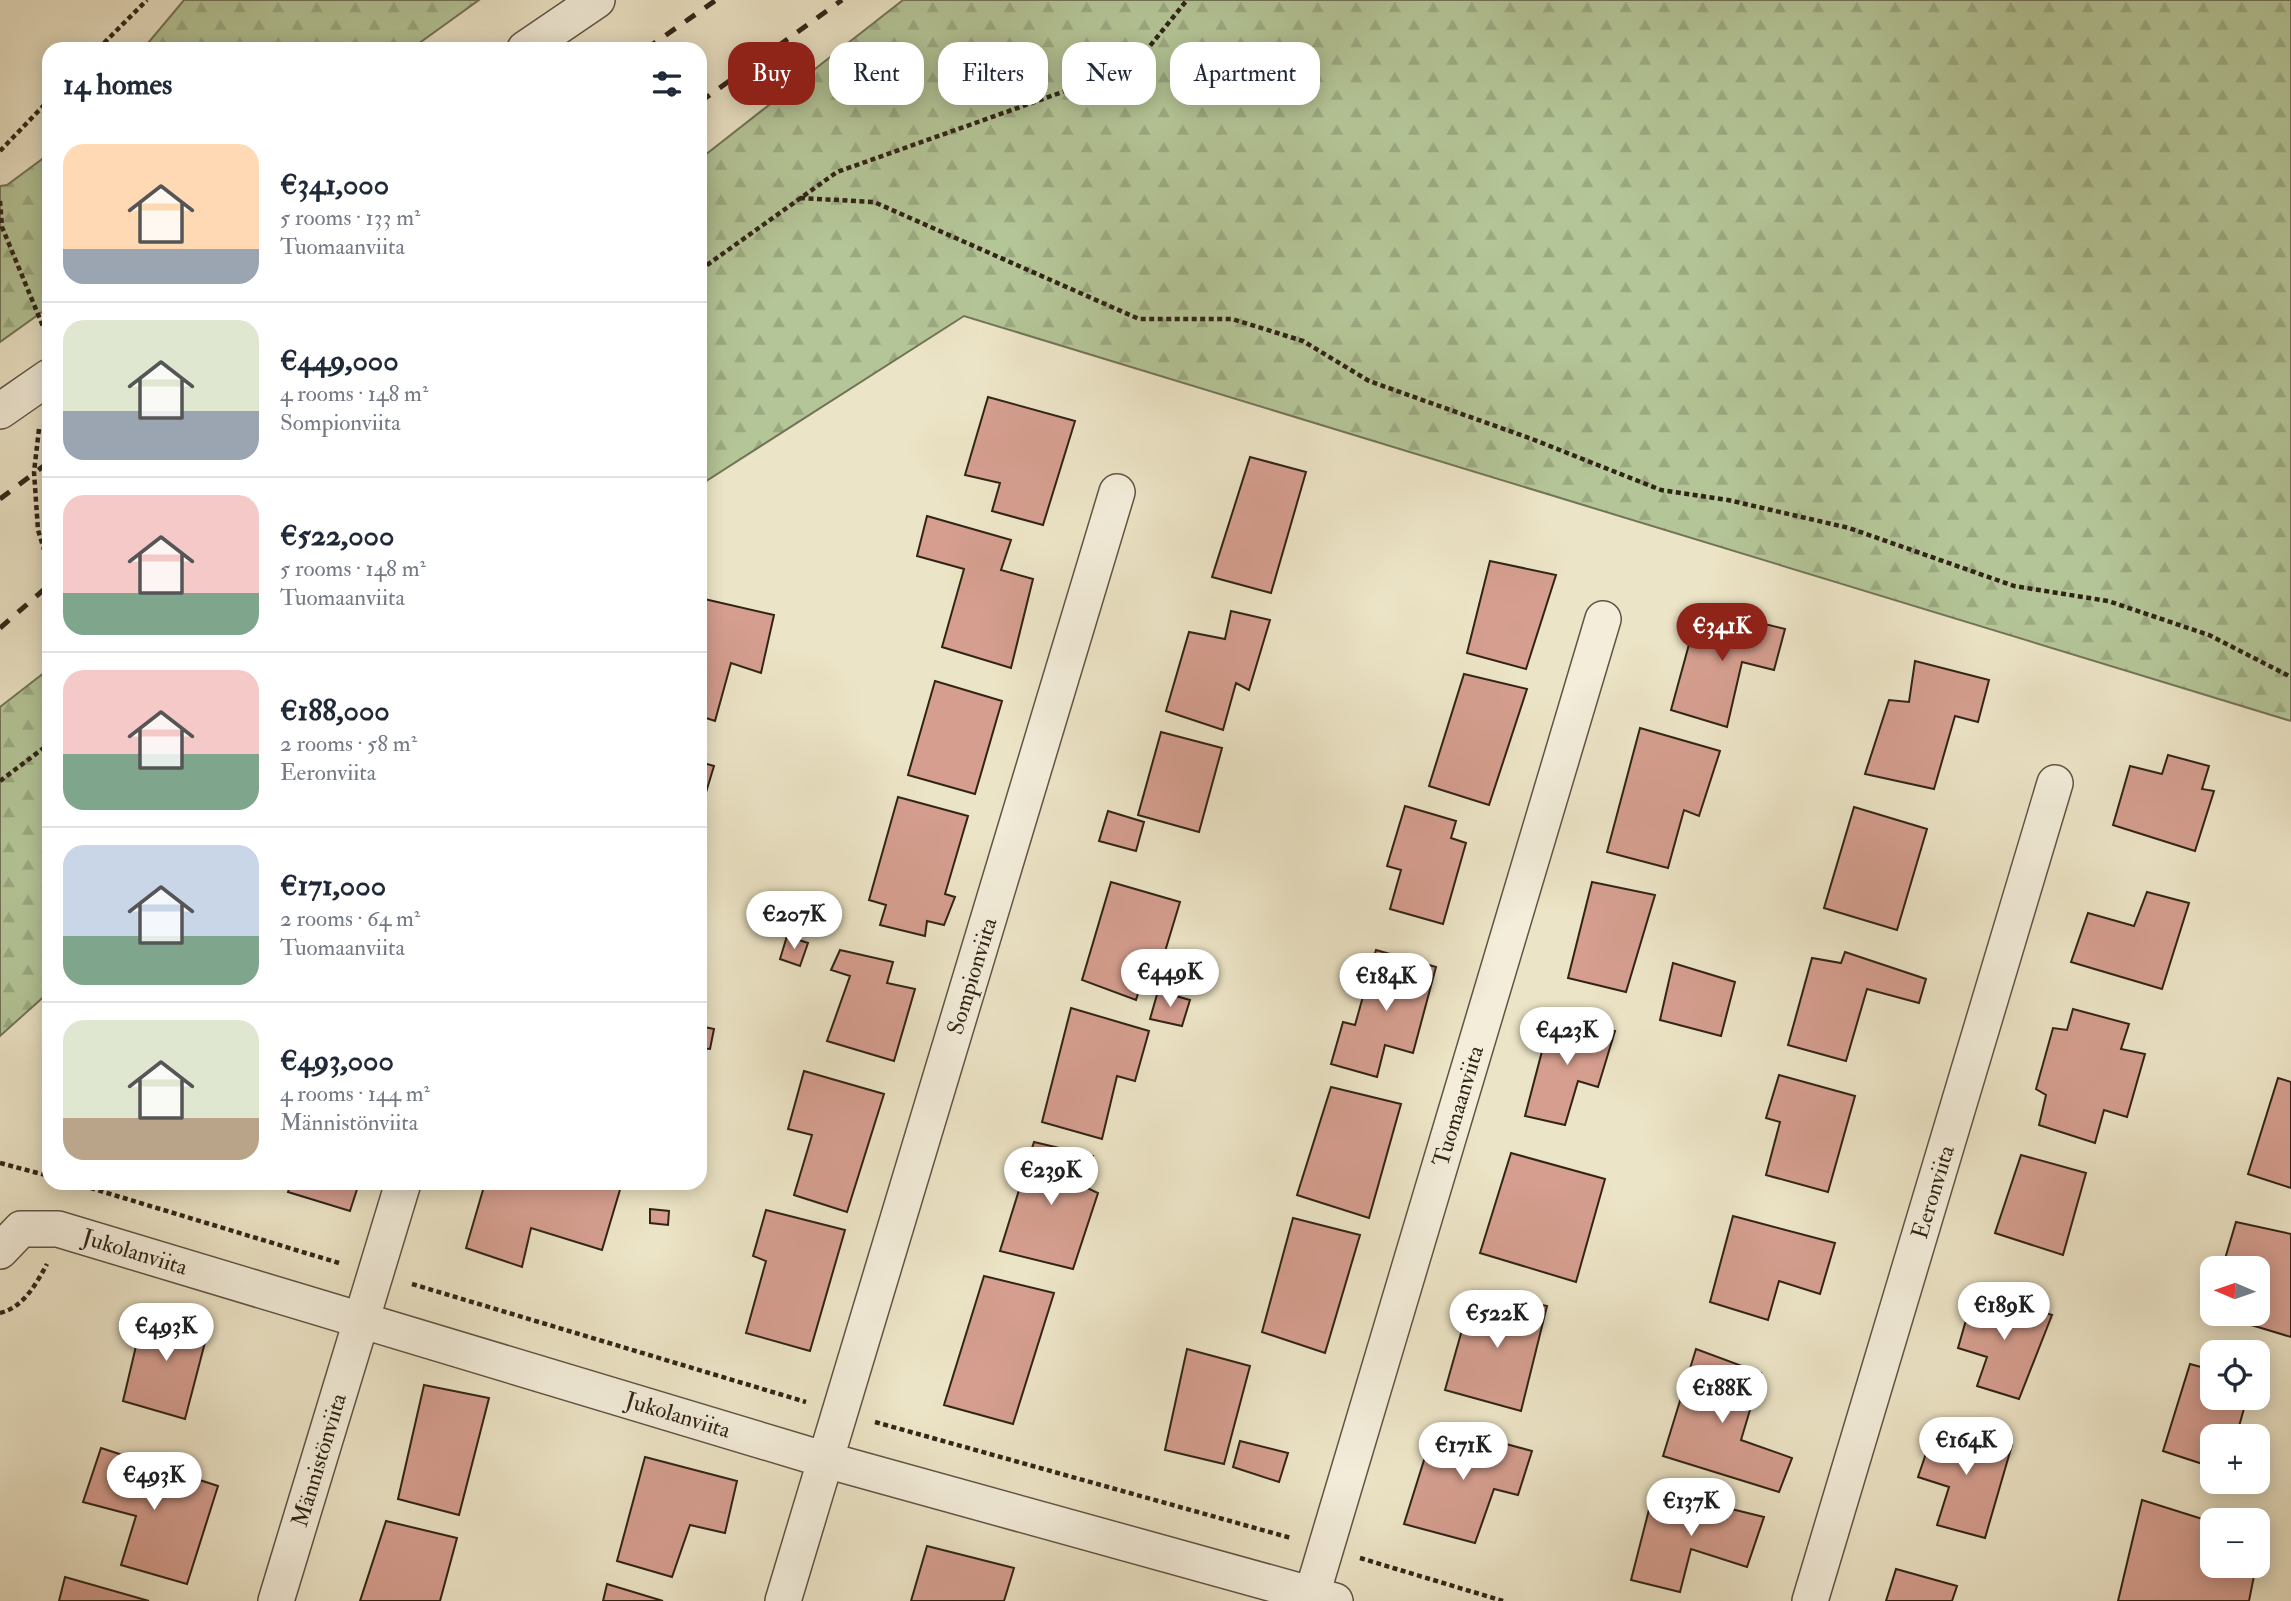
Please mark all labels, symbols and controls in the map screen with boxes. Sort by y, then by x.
chip: Buy [728,42,815,105]
chip: Rent [829,42,924,105]
chip: Filters [938,42,1048,105]
chip: New [1062,42,1156,105]
chip: Apartment [1170,42,1320,105]
icon: filters [648,65,686,103]
text: 14 homes [63,66,172,103]
text: €341,000 [280,166,389,203]
icon: home [119,172,203,256]
text: 5 rooms · 133 m² [280,203,421,232]
text: Tuomaanviita [280,232,405,261]
text: €449,000 [280,342,399,379]
icon: home [119,348,203,432]
text: 4 rooms · 148 m² [280,379,428,408]
text: Sompionviita [280,408,401,437]
text: €522,000 [280,517,394,554]
icon: home [119,523,203,607]
text: 5 rooms · 148 m² [280,554,426,583]
text: Tuomaanviita [280,583,405,612]
pin: €341K [1673,604,1771,663]
text: €341K [1693,611,1751,640]
text: €188,000 [280,692,390,729]
icon: home [119,698,203,782]
text: 2 rooms · 58 m² [280,729,417,758]
text: Eeronviita [280,758,376,787]
text: €171,000 [280,867,386,904]
icon: home [119,873,203,957]
pin: €207K [745,892,843,951]
text: €207K [762,899,826,928]
text: 2 rooms · 64 m² [280,904,420,933]
street label: Sompionviita [940,914,1005,1038]
text: Tuomaanviita [280,933,405,962]
pin: €449K [1121,950,1219,1009]
pin: €184K [1337,954,1435,1013]
text: €449K [1137,957,1203,986]
text: €184K [1356,961,1416,990]
pin: €423K [1518,1007,1616,1067]
text: €423K [1536,1015,1598,1044]
text: €493,000 [280,1042,394,1079]
street label: Tuomaanviita [1426,1042,1490,1170]
icon: home [119,1048,203,1132]
text: 4 rooms · 144 m² [280,1079,430,1108]
text: Männistönviita [280,1108,418,1137]
street label: Eeronviita [1905,1141,1961,1242]
pin: €239K [1002,1148,1100,1207]
text: €239K [1020,1155,1082,1184]
street label: Jukolanviita [78,1222,191,1282]
north arrow [2200,1256,2270,1326]
map controls [2200,1256,2270,1578]
pin: €189K [1955,1282,2053,1342]
pin: €522K [1448,1290,1546,1350]
text: €189K [1974,1290,2034,1319]
text: €522K [1466,1298,1528,1327]
pin: €493K [117,1304,215,1363]
text: €493K [135,1311,197,1340]
button: locate [2200,1340,2270,1410]
pin: €188K [1673,1366,1771,1425]
text: €188K [1692,1373,1752,1402]
street label: Jukolanviita [621,1385,734,1445]
street label: Männistönviita [285,1389,353,1530]
pin: €164K [1917,1418,2015,1477]
pin: €171K [1414,1422,1512,1482]
button: + [2200,1424,2270,1494]
text: €164K [1935,1425,1997,1454]
text: €171K [1435,1430,1491,1459]
pin: €493K [105,1452,203,1512]
text: €493K [123,1460,185,1489]
pin: €137K [1642,1478,1740,1538]
text: €137K [1662,1486,1720,1515]
button: − [2200,1508,2270,1578]

